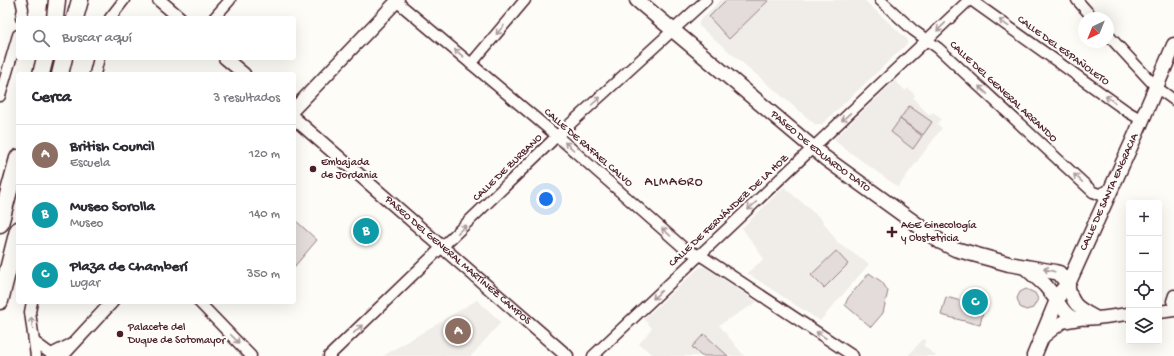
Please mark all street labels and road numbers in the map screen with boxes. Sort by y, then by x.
street label: CALLE DEL ESPAÑOLETO [1015,14,1112,89]
street label: CALLE DEL GENERAL ARRANDO [947,39,1060,145]
street label: CALLE DE RAFAEL CALVO [541,106,635,190]
street label: PASEO DE EDUARDO DATO [767,108,873,195]
street label: CALLE DE SANTA ENGRACIA [1078,131,1142,253]
street label: CALLE DE ZURBANO [471,132,545,204]
street label: CALLE DE FERNÁNDEZ DE LA HOZ [666,151,792,270]
street label: PASEO DEL GENERAL MARTÍNEZ CAMPOS [381,193,534,328]

